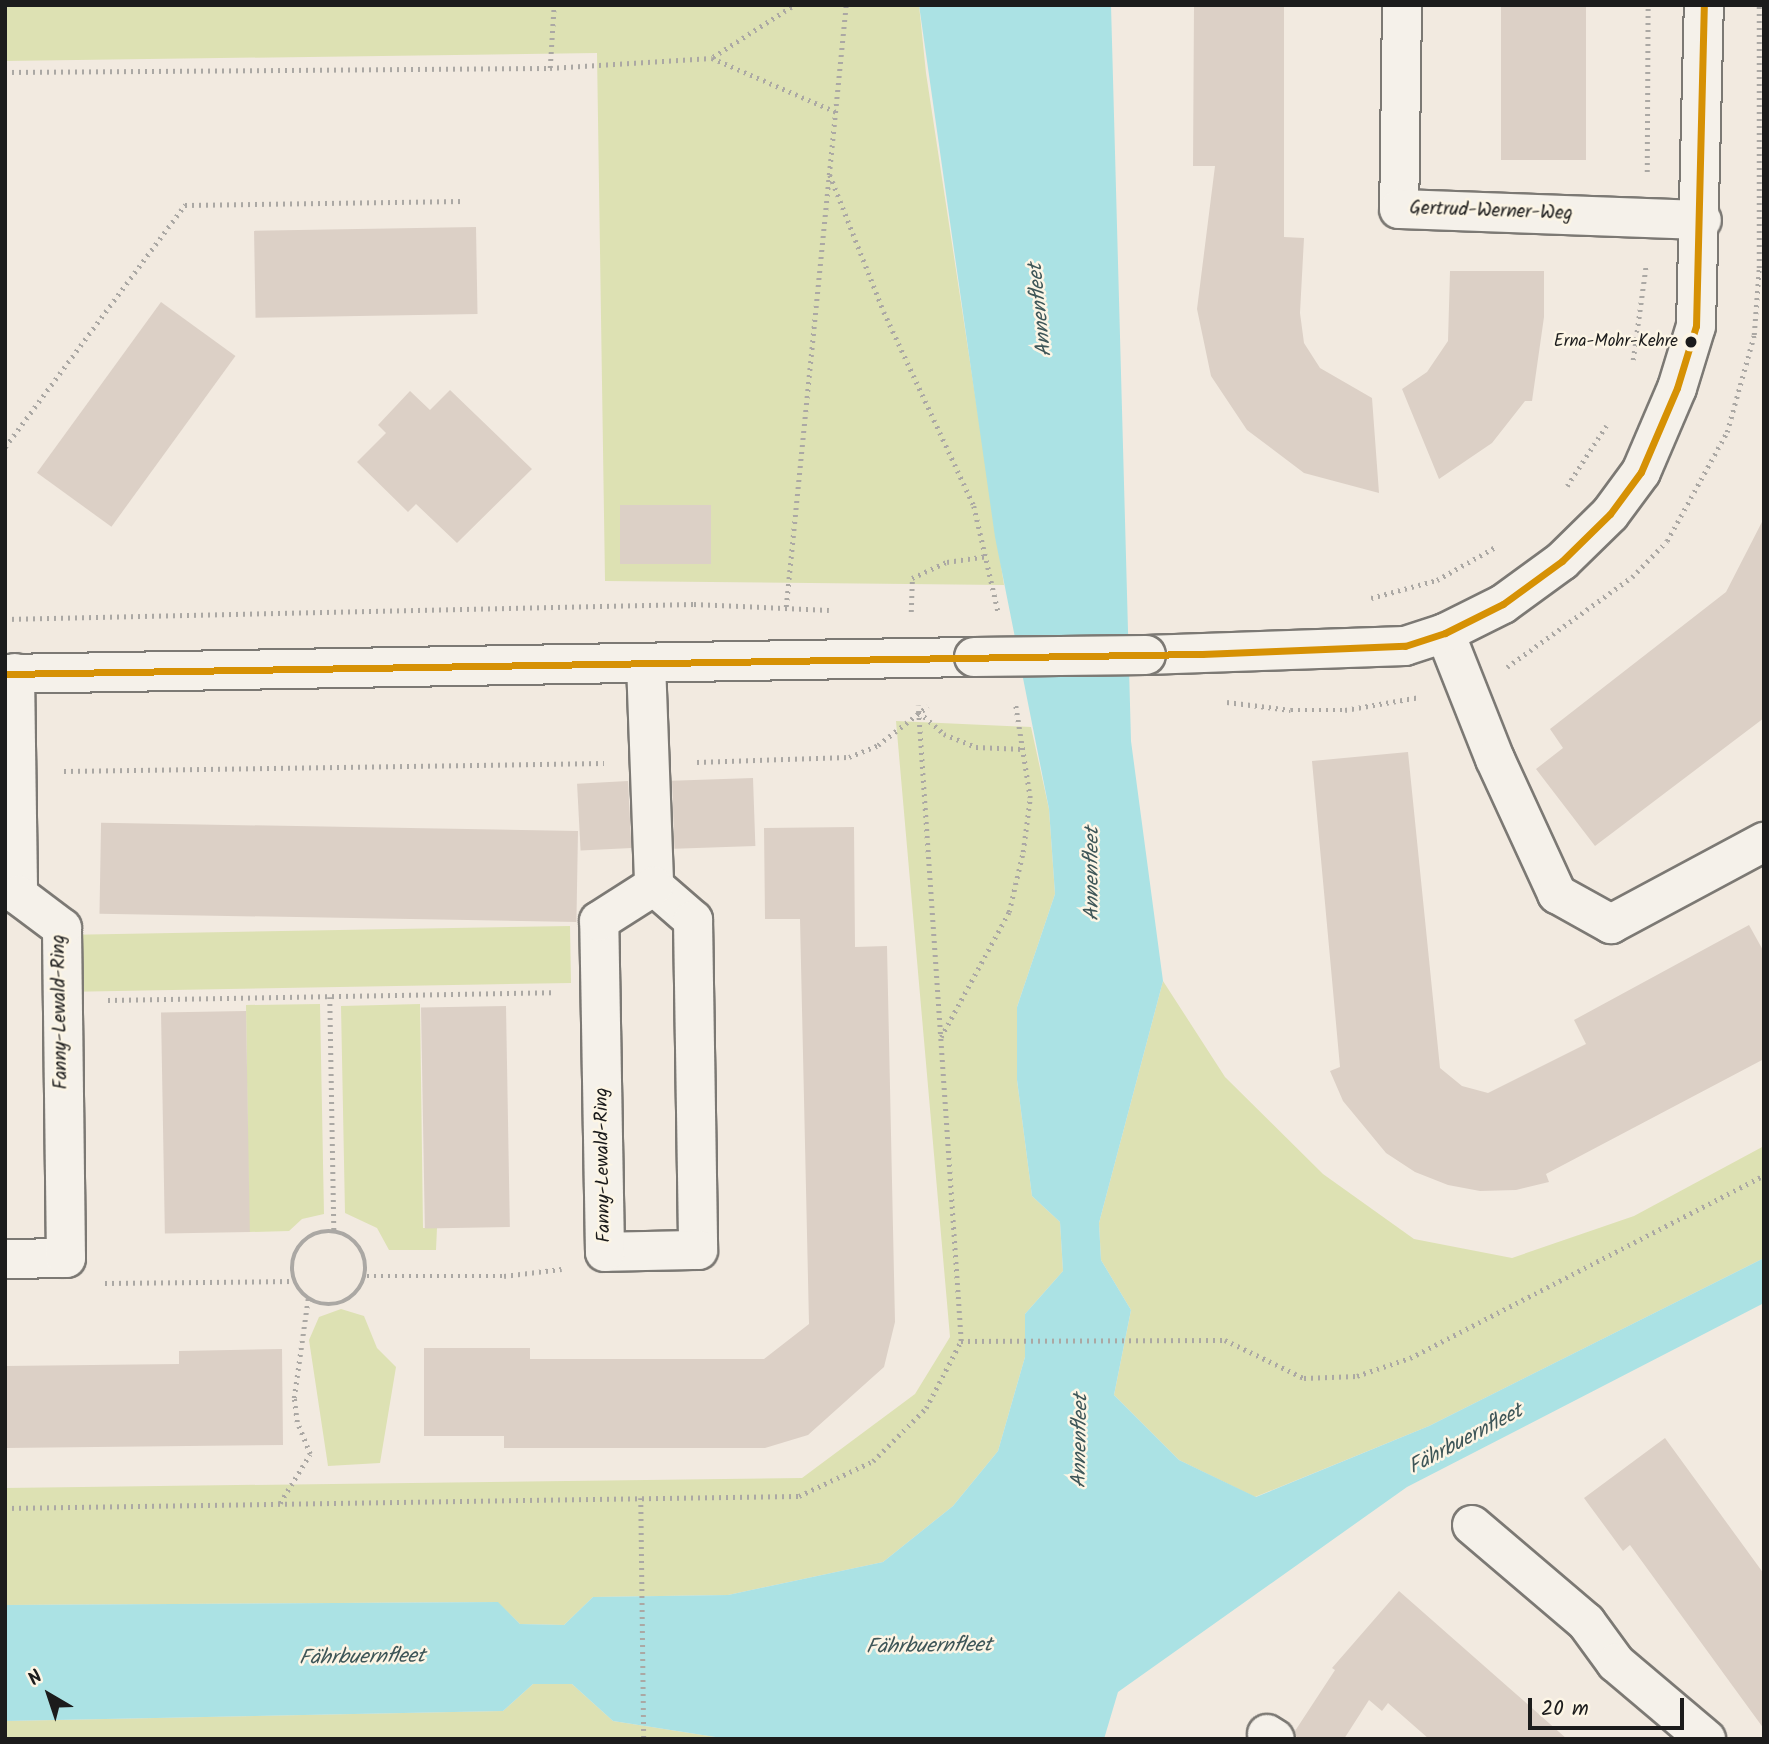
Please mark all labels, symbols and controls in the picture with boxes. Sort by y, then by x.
street label: Gertrud-Werner-Weg [1409,198,1573,226]
water label: Annenfleet [1024,262,1058,358]
place label: Erna-Mohr-Kehre [1554,332,1678,352]
marker: Erna-Mohr-Kehre [1684,335,1698,349]
water label: Annenfleet [1080,827,1106,921]
street label: Fanny-Lewald-Ring [48,934,74,1090]
street label: Fanny-Lewald-Ring [591,1087,617,1243]
water label: Annenfleet [1068,1394,1094,1488]
water label: Fährbuernfleet [1404,1399,1528,1481]
water label: Fährbuernfleet [866,1633,992,1661]
water label: Fährbuernfleet [299,1644,425,1672]
north arrow [14,1660,84,1730]
text: N [22,1663,50,1694]
scale bar [1531,1684,1687,1728]
text: 20 m [1541,1693,1589,1726]

